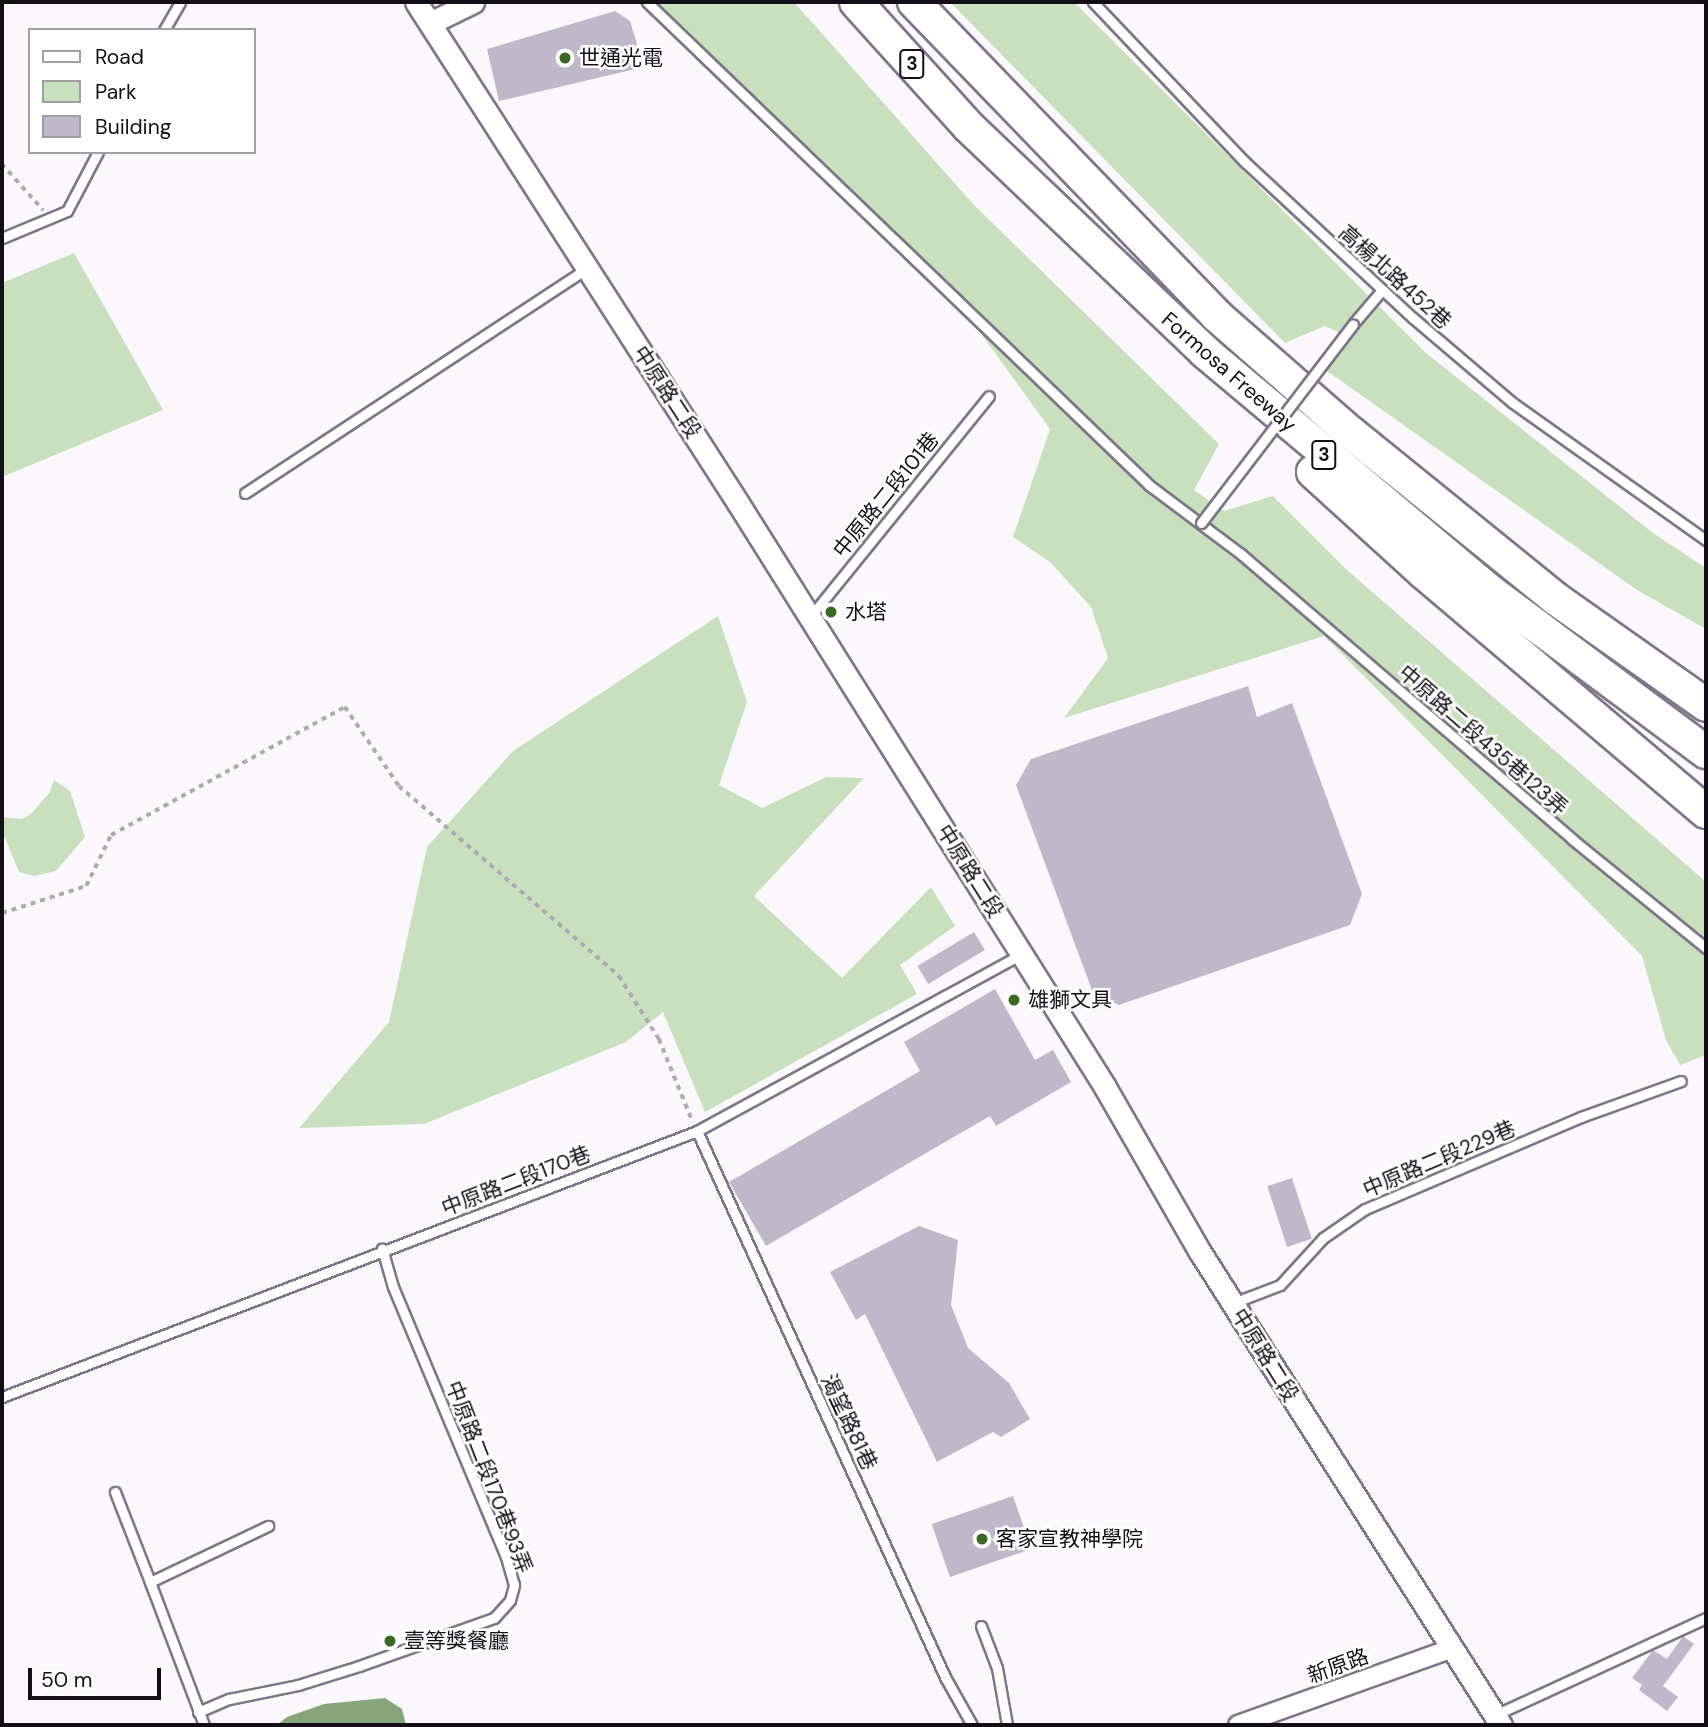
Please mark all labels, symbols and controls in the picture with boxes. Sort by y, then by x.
legend [28,28,256,154]
text: Road [95,43,144,71]
place label: 世通光電 [579,45,663,71]
road number: 3 [898,48,926,80]
marker: 世通光電 [557,50,573,66]
text: Park [95,78,136,106]
text: Building [95,113,171,141]
street label: 高楊北路452巷 [1334,220,1456,334]
street label: Formosa Freeway [1157,307,1301,437]
street label: 中原路二段 [628,341,706,443]
street label: 中原路二段101巷 [828,427,944,563]
road number: 3 [1310,440,1338,470]
place label: 水塔 [845,599,887,625]
marker: 水塔 [823,604,839,620]
street label: 中原路二段435巷123弄 [1393,660,1573,820]
street label: 中原路二段 [931,820,1009,922]
place label: 雄獅文具 [1028,987,1112,1013]
marker: 雄獅文具 [1006,992,1022,1008]
street label: 中原路二段229巷 [1359,1116,1519,1202]
street label: 中原路二段170巷 [438,1141,594,1221]
street label: 中原路二段 [1226,1304,1304,1406]
street label: 渴望路81巷 [816,1370,882,1474]
street label: 中原路二段170巷93弄 [441,1377,537,1577]
place label: 客家宣教神學院 [996,1526,1143,1552]
marker: 客家宣教神學院 [974,1531,990,1547]
place label: 壹等獎餐廳 [404,1628,509,1654]
marker: 壹等獎餐廳 [382,1633,398,1649]
street label: 新原路 [1304,1643,1372,1689]
scale bar [32,1654,164,1698]
text: 50 m [41,1666,92,1694]

